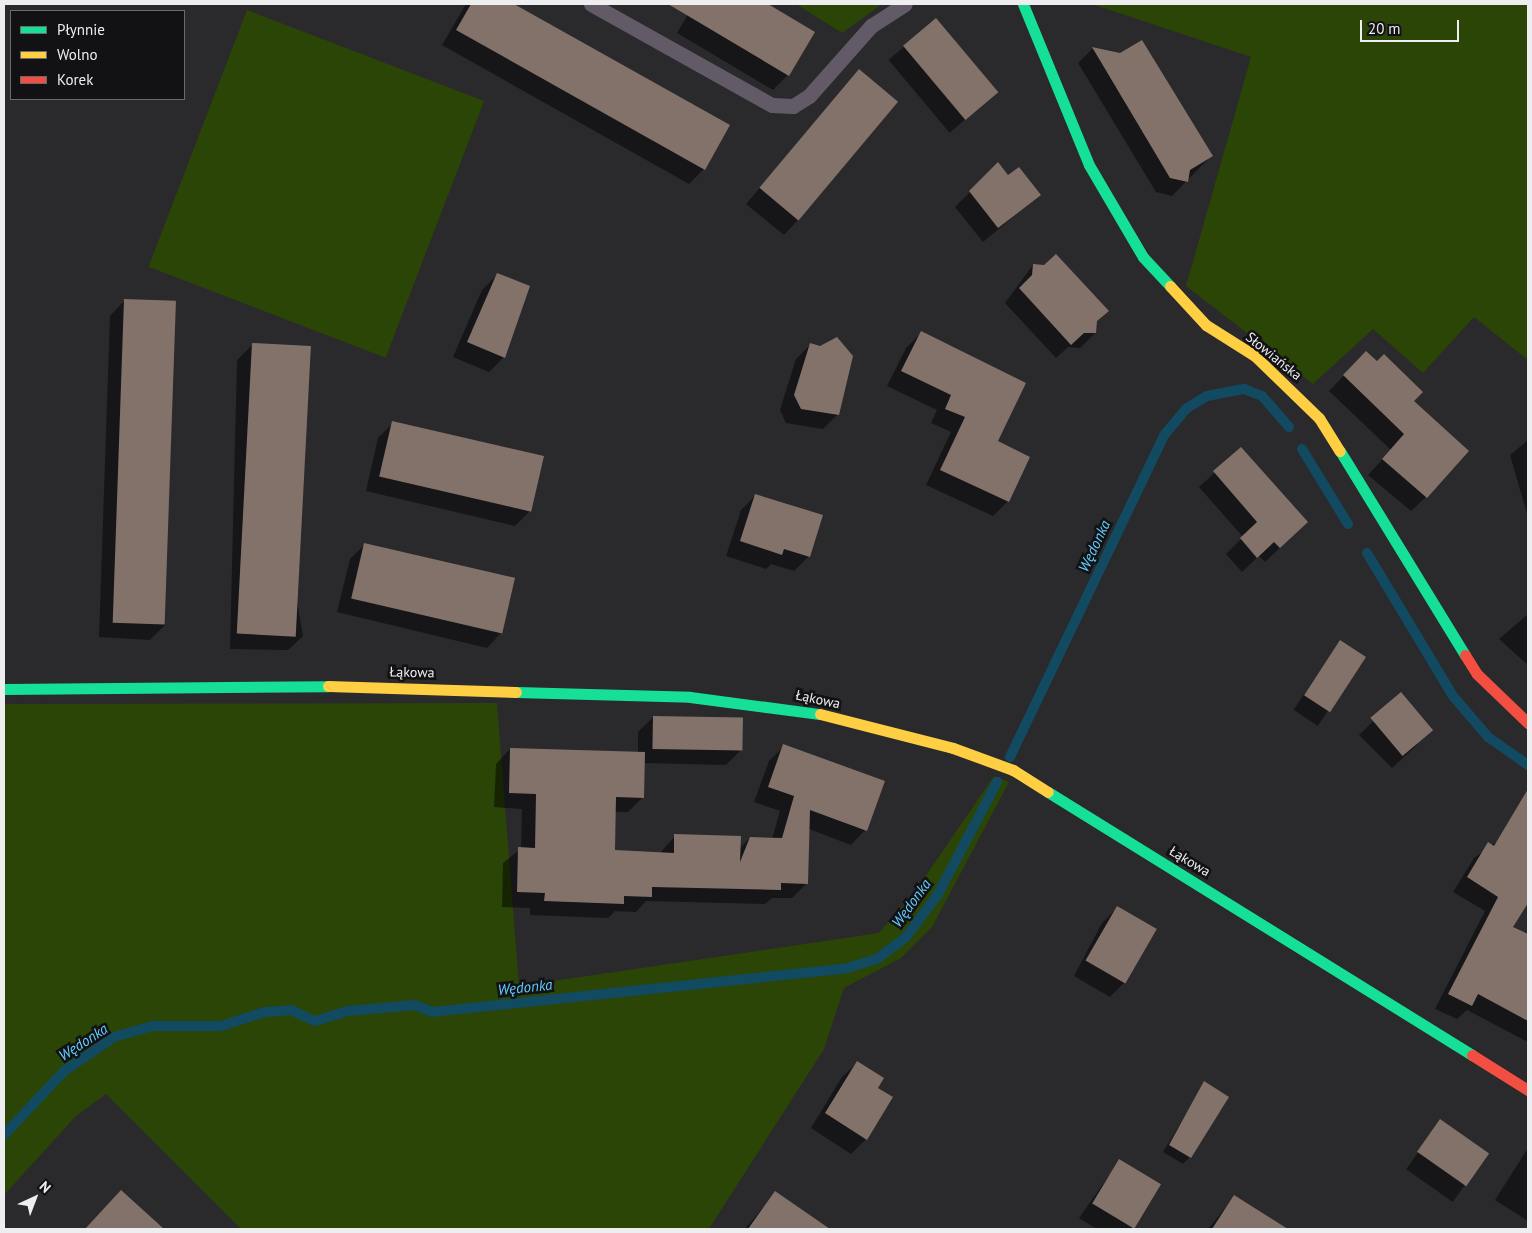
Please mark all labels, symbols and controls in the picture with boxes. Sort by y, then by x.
legend [10,10,185,100]
scale bar [1362,10,1461,42]
text: 20 m [1368,19,1401,38]
text: Płynnie [57,20,105,39]
text: Wolno [57,45,97,64]
text: Korek [57,70,93,89]
street label: Słowiańska [1243,328,1305,384]
water label: Wędonka [1074,517,1114,575]
street label: Łąkowa [389,663,435,681]
street label: Łąkowa [794,686,842,712]
street label: Łąkowa [1166,842,1214,880]
water label: Wędonka [888,875,934,931]
water label: Wędonka [497,975,553,999]
water label: Wędonka [55,1019,111,1065]
north arrow [10,1173,60,1223]
text: N [36,1177,55,1197]

